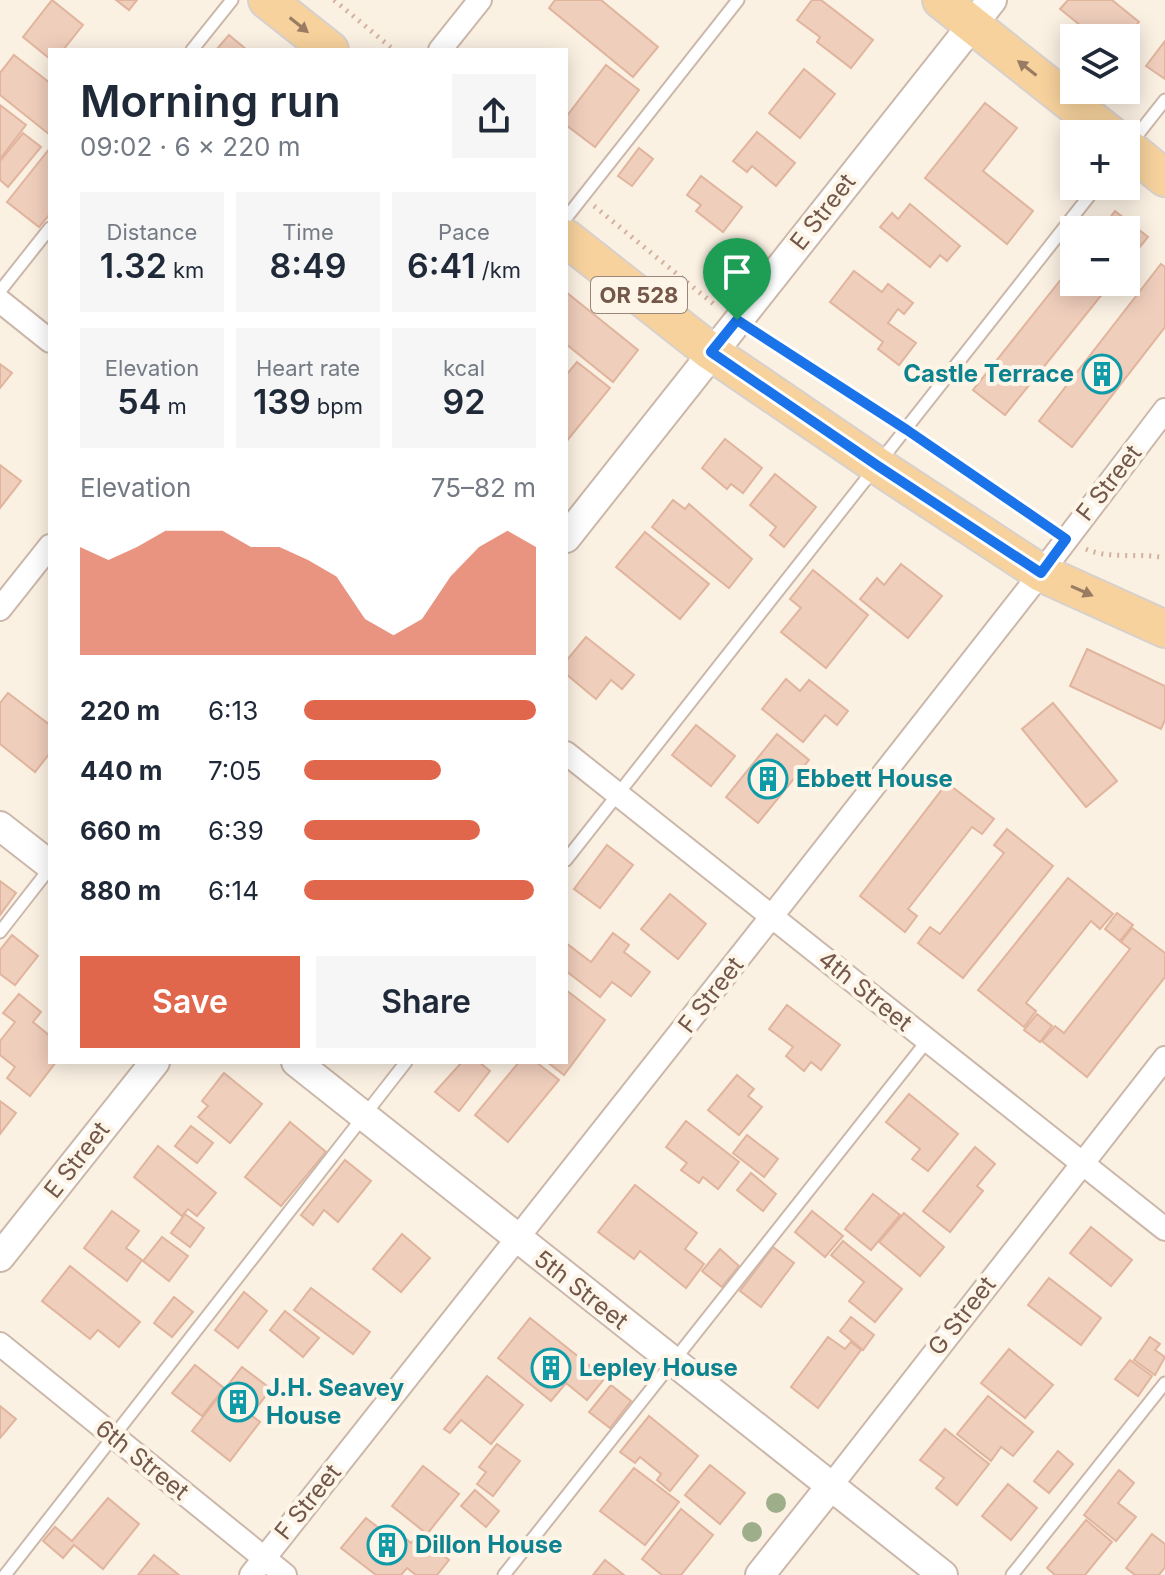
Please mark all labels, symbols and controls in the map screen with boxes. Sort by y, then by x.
one-way arrow [289,16,309,33]
map controls [1060,24,1140,296]
button: layers [1060,24,1140,104]
one-way arrow [1017,60,1037,77]
text: Morning run [80,74,341,128]
button: share [452,74,536,158]
button: + [1060,120,1140,200]
text: 09:02 · 6 × 220 m [80,131,301,162]
street label: E Street [784,168,861,256]
button: − [1060,216,1140,296]
text: Distance [107,219,197,245]
text: Time [282,219,334,245]
text: Pace [438,219,490,245]
pin [703,238,771,320]
text: 1.32 [100,245,167,286]
text: 8:49 [270,245,347,286]
text: 6:41 [407,245,476,286]
icon: arrive [715,250,759,294]
text: km [167,257,204,283]
text: /km [476,257,521,283]
road number: OR 528 [591,277,687,313]
building icon: Castle Terrace [1081,353,1123,395]
text: Elevation [105,355,199,381]
text: Heart rate [256,355,360,381]
text: kcal [443,355,485,381]
place label: Castle Terrace [903,359,1074,388]
text: 54 [117,381,161,422]
text: 139 [253,381,311,422]
text: 92 [443,381,485,422]
text: m [161,393,187,419]
text: bpm [311,393,363,419]
street label: F Street [1070,439,1147,527]
text: Elevation [80,472,191,503]
text: 75–82 m [431,472,536,503]
one-way arrow [1071,585,1094,598]
text: 220 m [80,695,160,726]
text: 6:13 [208,695,258,726]
text: 440 m [80,755,163,786]
text: 7:05 [208,755,262,786]
building icon: Ebbett House [747,758,789,800]
place label: Ebbett House [796,764,953,793]
text: 660 m [80,815,161,846]
text: 6:39 [208,815,264,846]
text: 880 m [80,875,161,906]
text: 6:14 [208,875,259,906]
street label: 4th Street [813,944,918,1037]
street label: F Street [672,951,749,1039]
button: Save [80,956,300,1048]
button: Share [316,956,536,1048]
street label: E Street [38,1116,115,1204]
street label: 5th Street [529,1244,634,1335]
street label: G Street [922,1270,1002,1361]
building icon: Lepley House [530,1347,572,1389]
place label: Lepley House [579,1353,738,1382]
place label: J.H. Seavey House [266,1373,405,1430]
building icon: J.H. Seavey House [217,1381,259,1423]
street label: 6th Street [90,1413,195,1506]
street label: F Street [268,1458,347,1545]
building icon: Dillon House [366,1524,408,1566]
place label: Dillon House [415,1530,563,1559]

